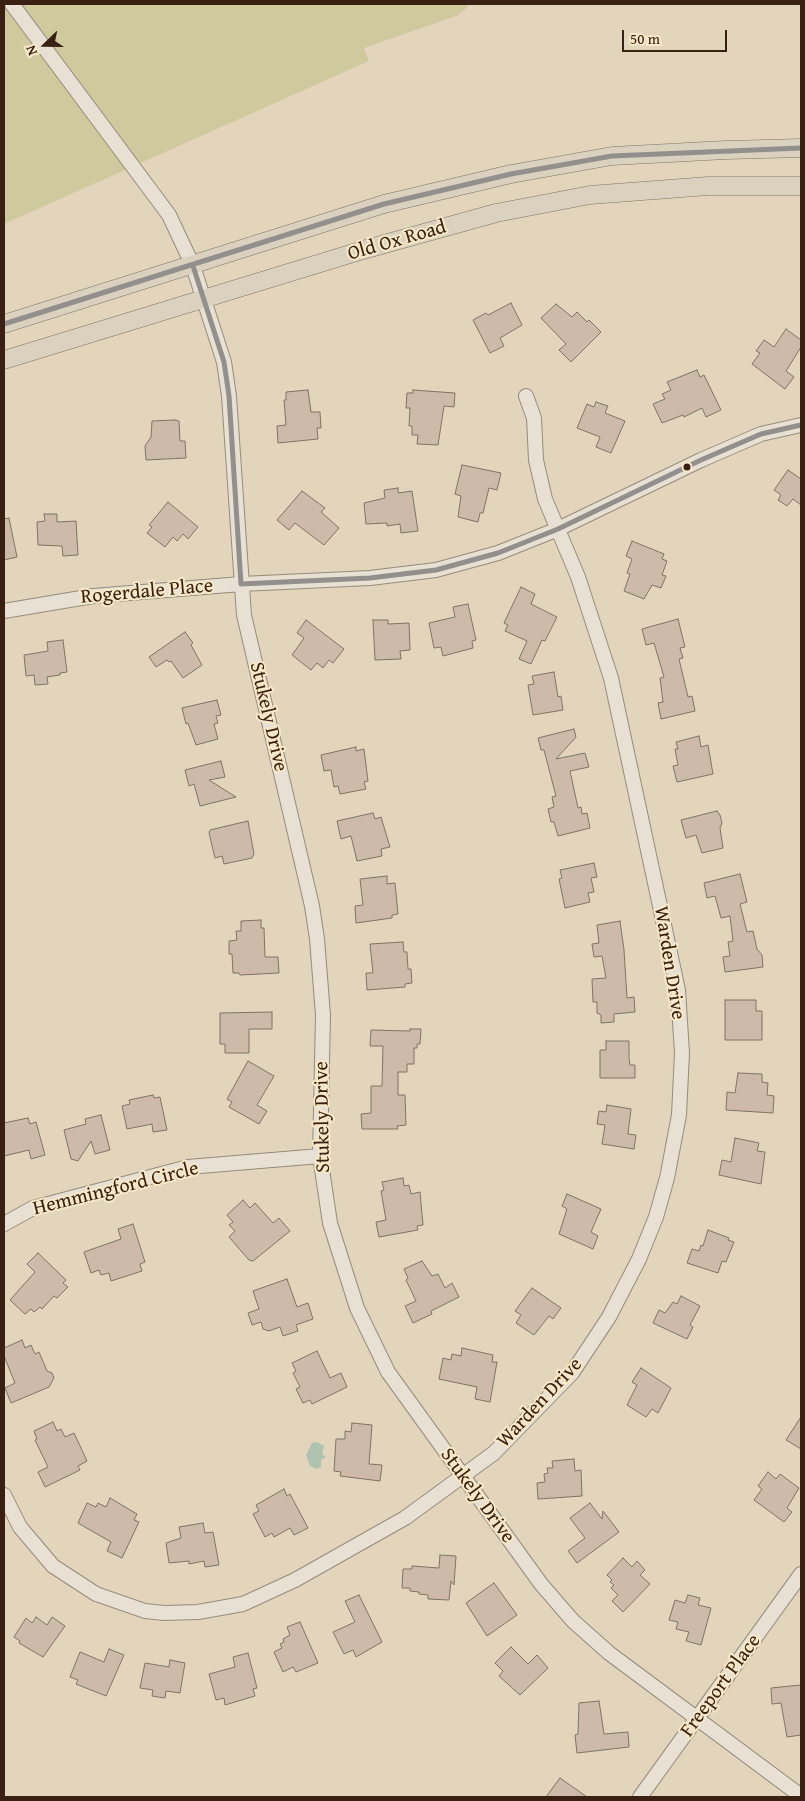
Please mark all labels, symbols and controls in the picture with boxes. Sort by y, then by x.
north arrow [20,20,70,70]
scale bar [625,20,730,52]
text: 50 m [630,28,660,49]
text: N [20,43,42,59]
street label: Old Ox Road [345,215,449,267]
unlabelled marker [682,462,692,472]
street label: Rogerdale Place [80,574,214,610]
street label: Stukely Drive [244,660,292,774]
street label: Warden Drive [648,905,690,1021]
street label: Stukely Drive [310,1061,336,1173]
street label: Hemmingford Circle [31,1157,201,1221]
street label: Warden Drive [492,1353,588,1453]
street label: Stukely Drive [434,1444,520,1548]
street label: Freeport Place [676,1630,766,1742]

